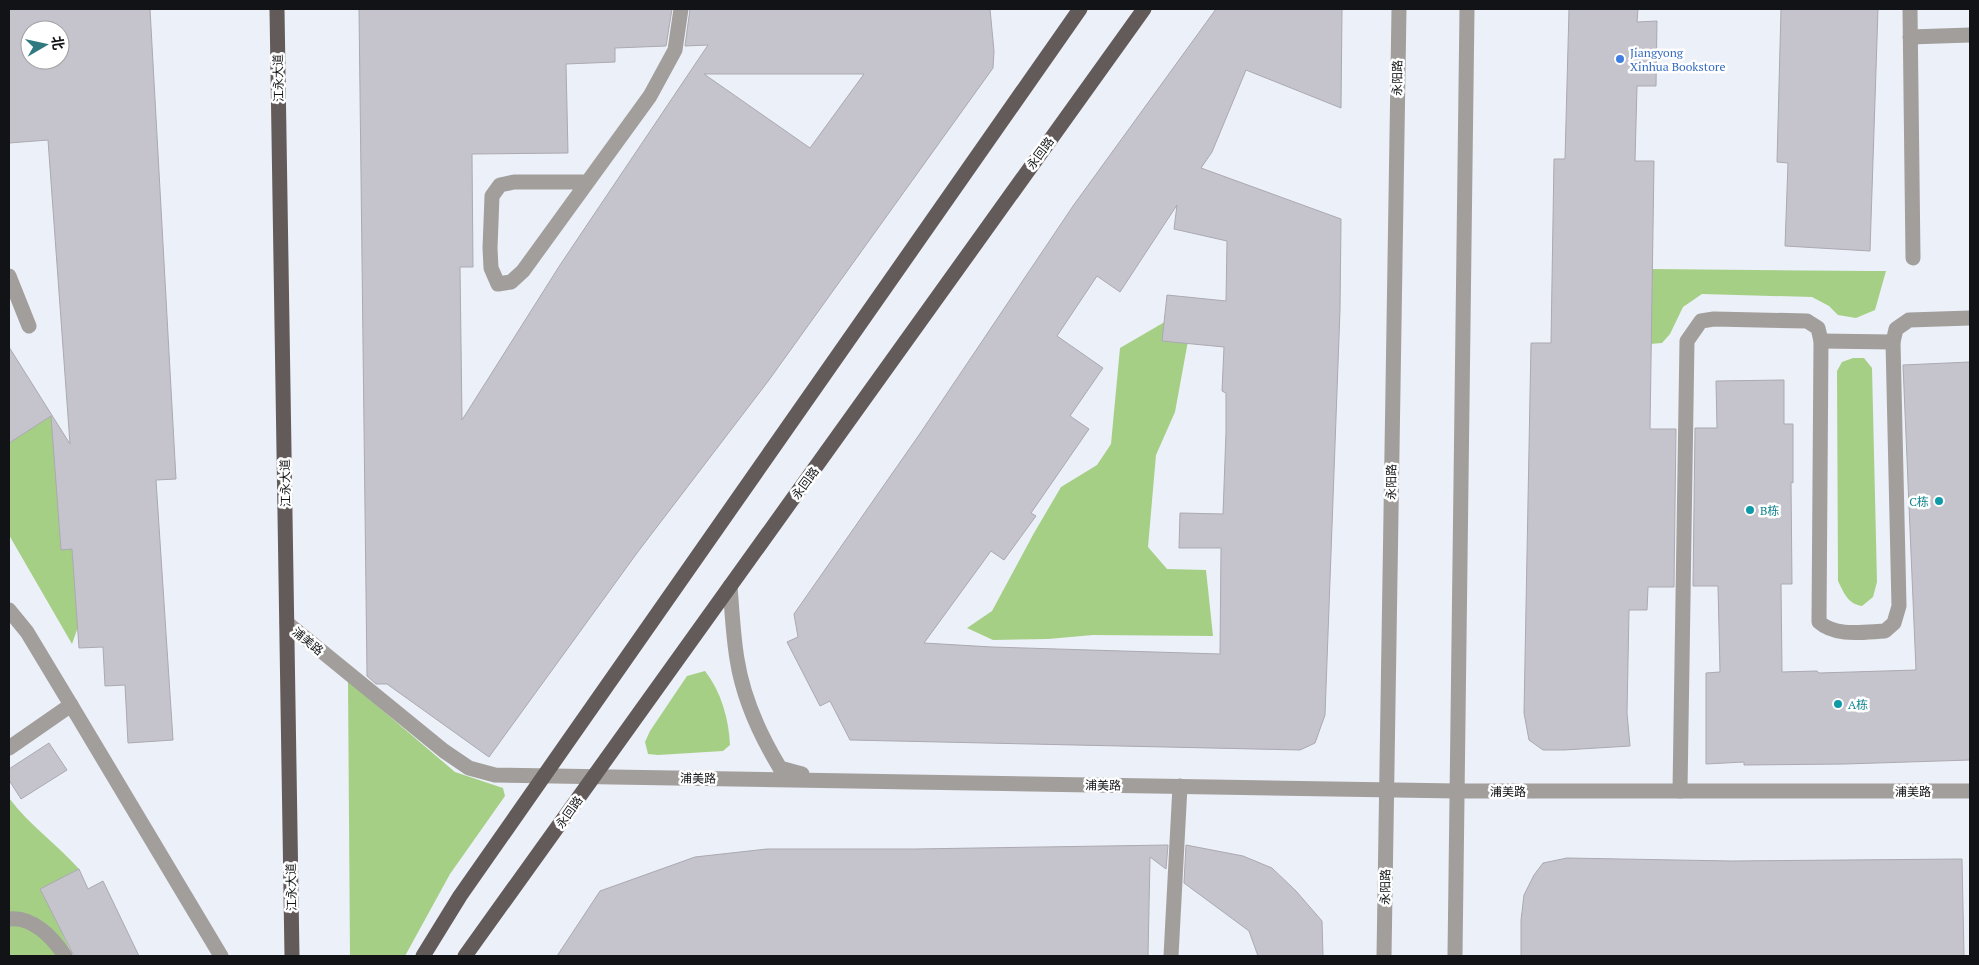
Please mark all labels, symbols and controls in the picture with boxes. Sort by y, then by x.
north arrow [20,20,70,70]
text: 北 [48,34,69,51]
place label: Jiangyong Xinhua Bookstore [1630,45,1725,74]
marker: Jiangyong Xinhua Bookstore [1614,53,1626,65]
street label: 江永大道 [270,54,286,102]
street label: 永阳路 [1389,60,1405,96]
street label: 永回路 [1023,134,1057,172]
street label: 江永大道 [277,459,293,507]
street label: 永回路 [788,464,822,502]
street label: 永阳路 [1383,464,1399,500]
place label: C栋 [1909,494,1929,509]
marker: C栋 [1933,495,1945,507]
place label: B栋 [1760,503,1779,518]
marker: B栋 [1744,504,1756,516]
street label: 浦美路 [289,624,327,658]
place label: A栋 [1848,697,1868,712]
marker: A栋 [1832,698,1844,710]
street label: 浦美路 [680,770,716,786]
street label: 浦美路 [1085,777,1121,793]
street label: 浦美路 [1490,784,1526,799]
street label: 浦美路 [1895,784,1931,799]
street label: 永回路 [553,793,585,831]
street label: 江永大道 [283,863,299,911]
street label: 永阳路 [1377,869,1393,905]

